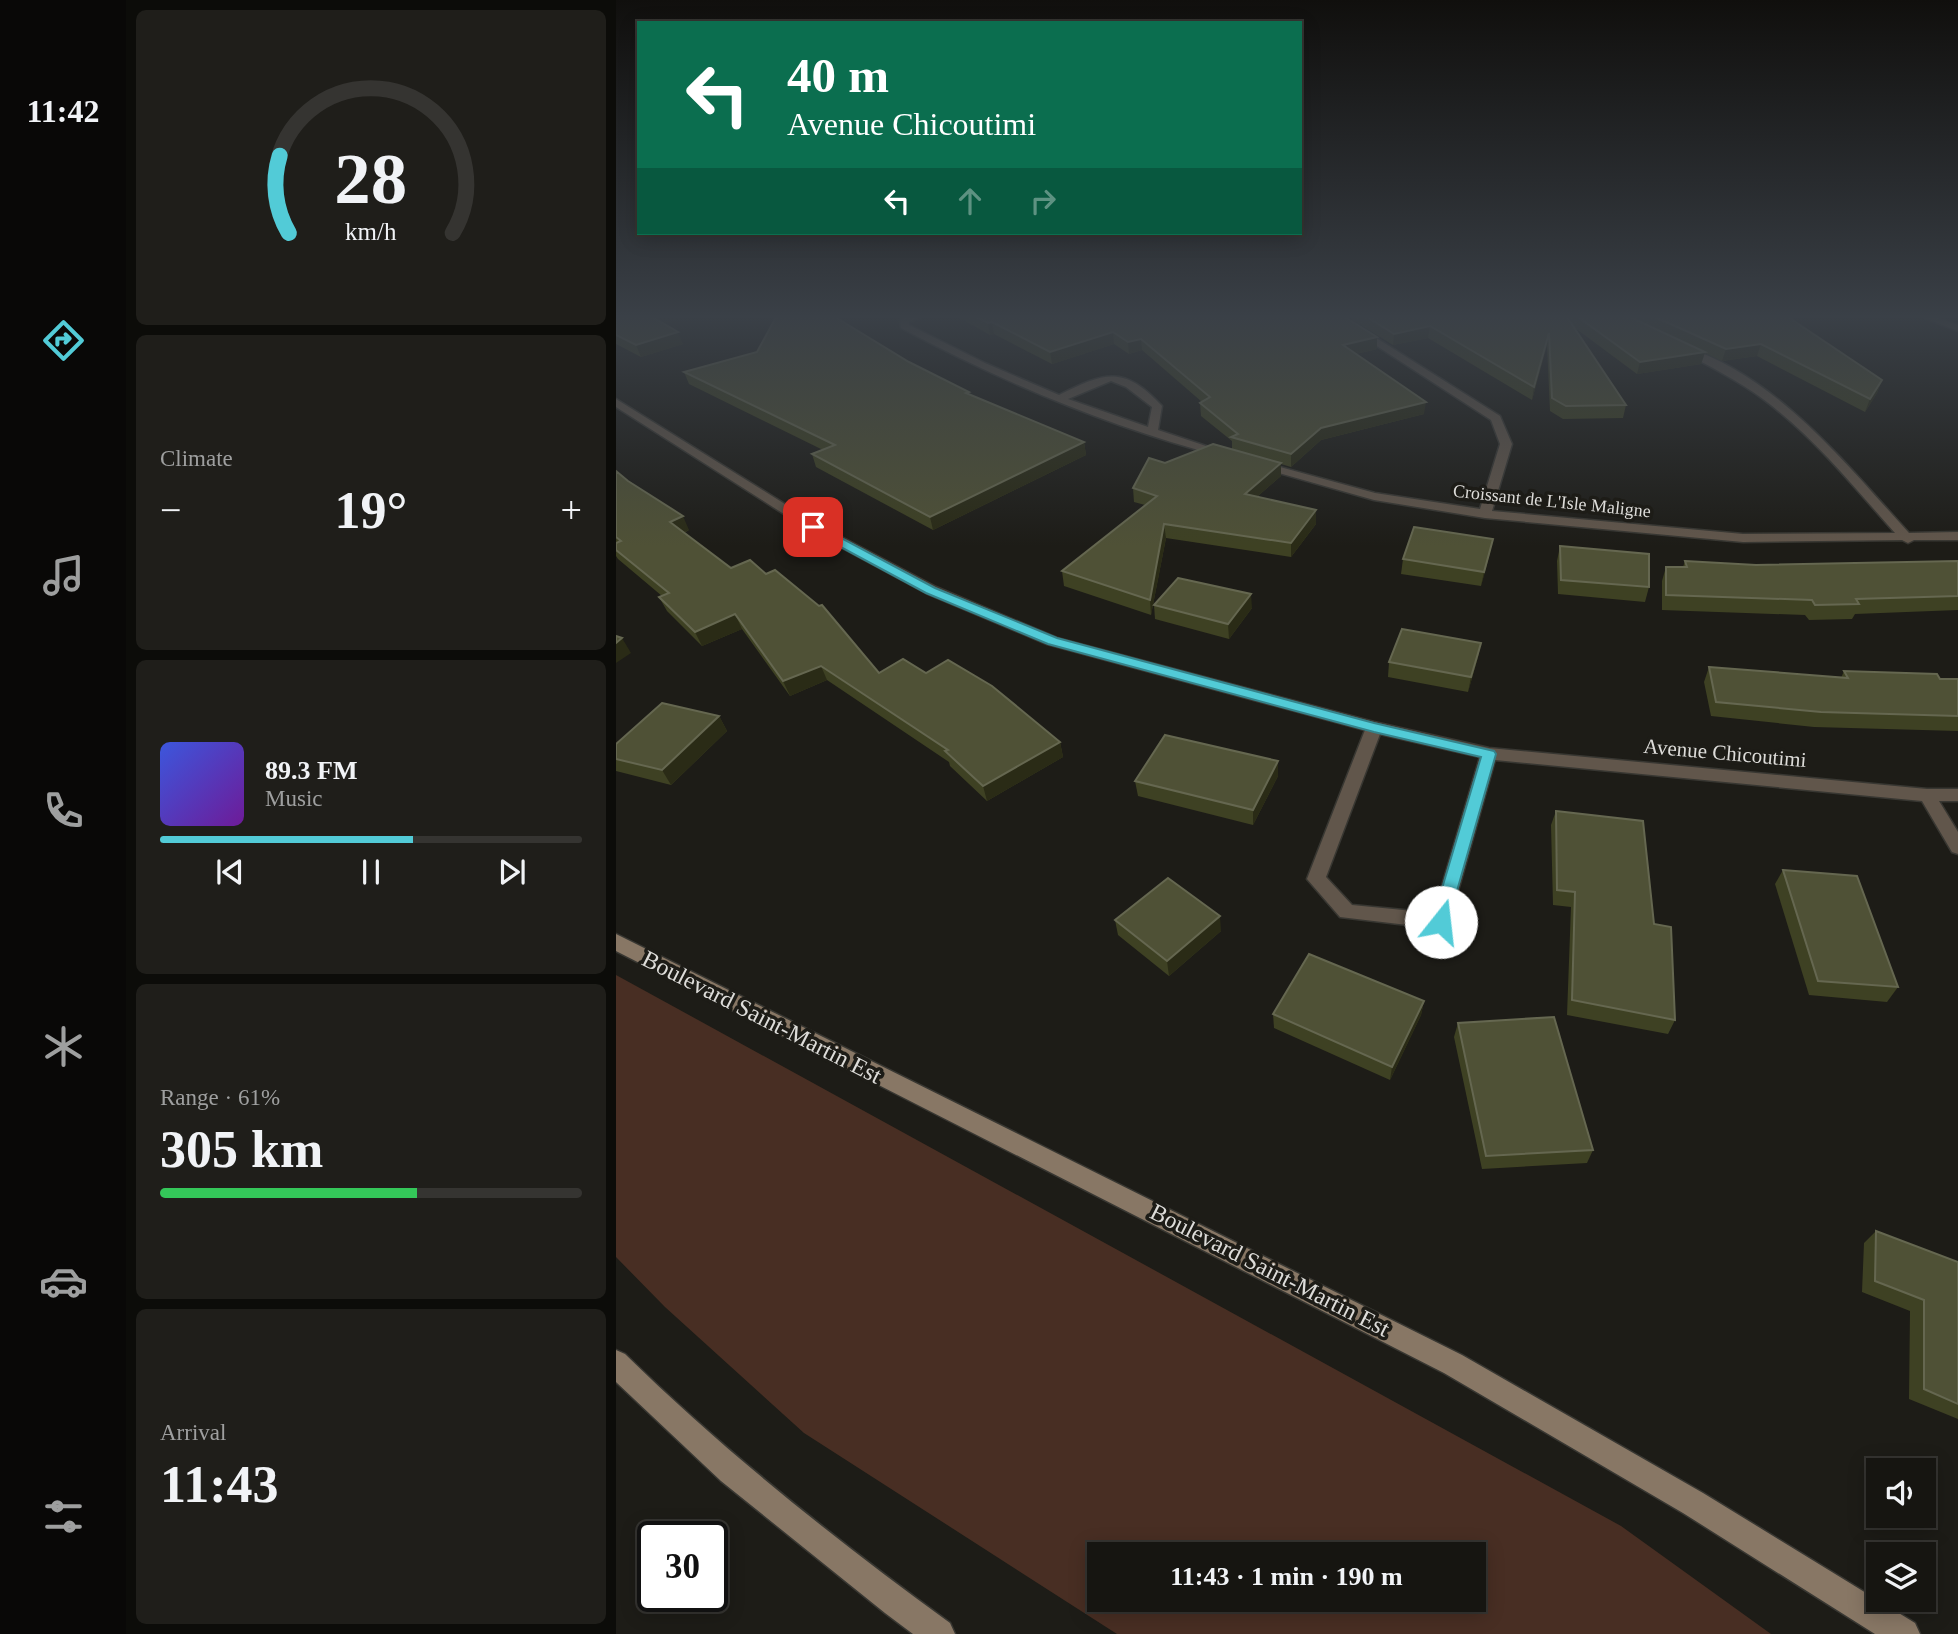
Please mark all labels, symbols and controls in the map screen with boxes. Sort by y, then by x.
text: 40 m [787,48,889,103]
icon: left [672,49,763,140]
text: 11:42 [27,93,99,129]
text: Avenue Chicoutimi [787,106,1036,142]
text: 28 [335,139,407,220]
icon: left [878,182,916,220]
icon: ahead [951,182,989,220]
icon: right [1024,182,1062,220]
text: km/h [345,218,397,245]
icon: directions [39,316,88,365]
text: Climate [160,446,233,471]
street label: Croissant de L'Isle Maligne [1452,481,1652,521]
text: 19° [335,482,407,539]
text: − [160,489,181,531]
text: + [561,489,582,531]
pin [783,497,843,557]
icon: arrive [794,508,832,546]
icon: music [39,551,88,600]
street label: Avenue Chicoutimi [1643,734,1808,772]
text: 89.3 FM [265,756,357,785]
icon: phone [39,786,88,835]
text: Music [265,786,323,811]
icon: previous [211,853,249,891]
icon: pause [352,853,390,891]
icon: next [493,853,531,891]
position arrow [1404,885,1478,959]
street label: Boulevard Saint-Martin Est [638,945,886,1089]
icon: climate [39,1022,88,1071]
text: Range · 61% [160,1085,280,1110]
text: 305 km [160,1121,323,1178]
street label: Boulevard Saint-Martin Est [1146,1198,1394,1342]
icon: car [39,1257,88,1306]
text: Arrival [160,1420,226,1445]
text: 11:43 [160,1456,278,1513]
map controls [1866,1458,1936,1612]
button: sound [1866,1458,1936,1528]
icon: filters [39,1492,88,1541]
speed limit sign: 30 [637,1521,728,1612]
button: layers [1866,1542,1936,1612]
text: 11:43 · 1 min · 190 m [1170,1562,1403,1591]

